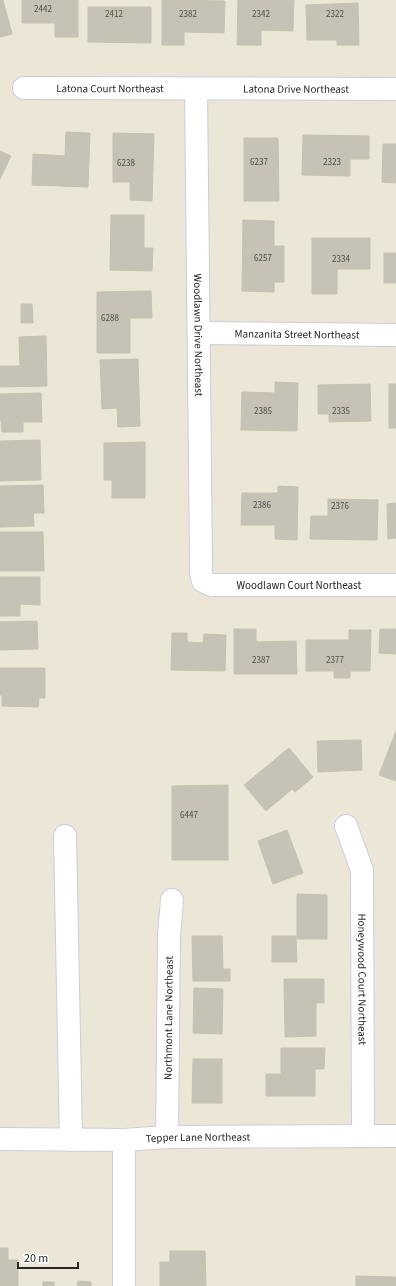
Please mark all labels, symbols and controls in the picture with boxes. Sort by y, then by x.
house number: 2442 [34,3,52,16]
house number: 2412 [105,8,123,21]
house number: 2382 [179,8,197,21]
house number: 2342 [252,8,270,21]
house number: 2322 [326,8,344,21]
street label: Latona Court Northeast [56,81,164,96]
street label: Latona Drive Northeast [243,81,349,96]
house number: 6237 [250,156,268,169]
house number: 2323 [323,156,341,169]
house number: 6238 [117,157,135,170]
house number: 6257 [254,252,272,265]
house number: 2334 [332,253,350,266]
street label: Woodlawn Drive Northeast [190,273,207,397]
house number: 6288 [101,312,119,325]
street label: Manzanita Street Northeast [234,326,360,342]
house number: 2385 [254,405,272,418]
house number: 2335 [332,405,350,418]
house number: 2386 [253,499,271,512]
house number: 2376 [331,500,349,513]
street label: Woodlawn Court Northeast [236,578,361,593]
house number: 2387 [252,654,270,667]
house number: 2377 [326,654,344,667]
house number: 6447 [180,809,198,822]
street label: Honeywood Court Northeast [355,913,370,1045]
street label: Northmont Lane Northeast [160,956,176,1080]
street label: Tepper Lane Northeast [145,1129,250,1146]
scale bar [18,1244,78,1270]
text: 20 m [24,1250,48,1267]

